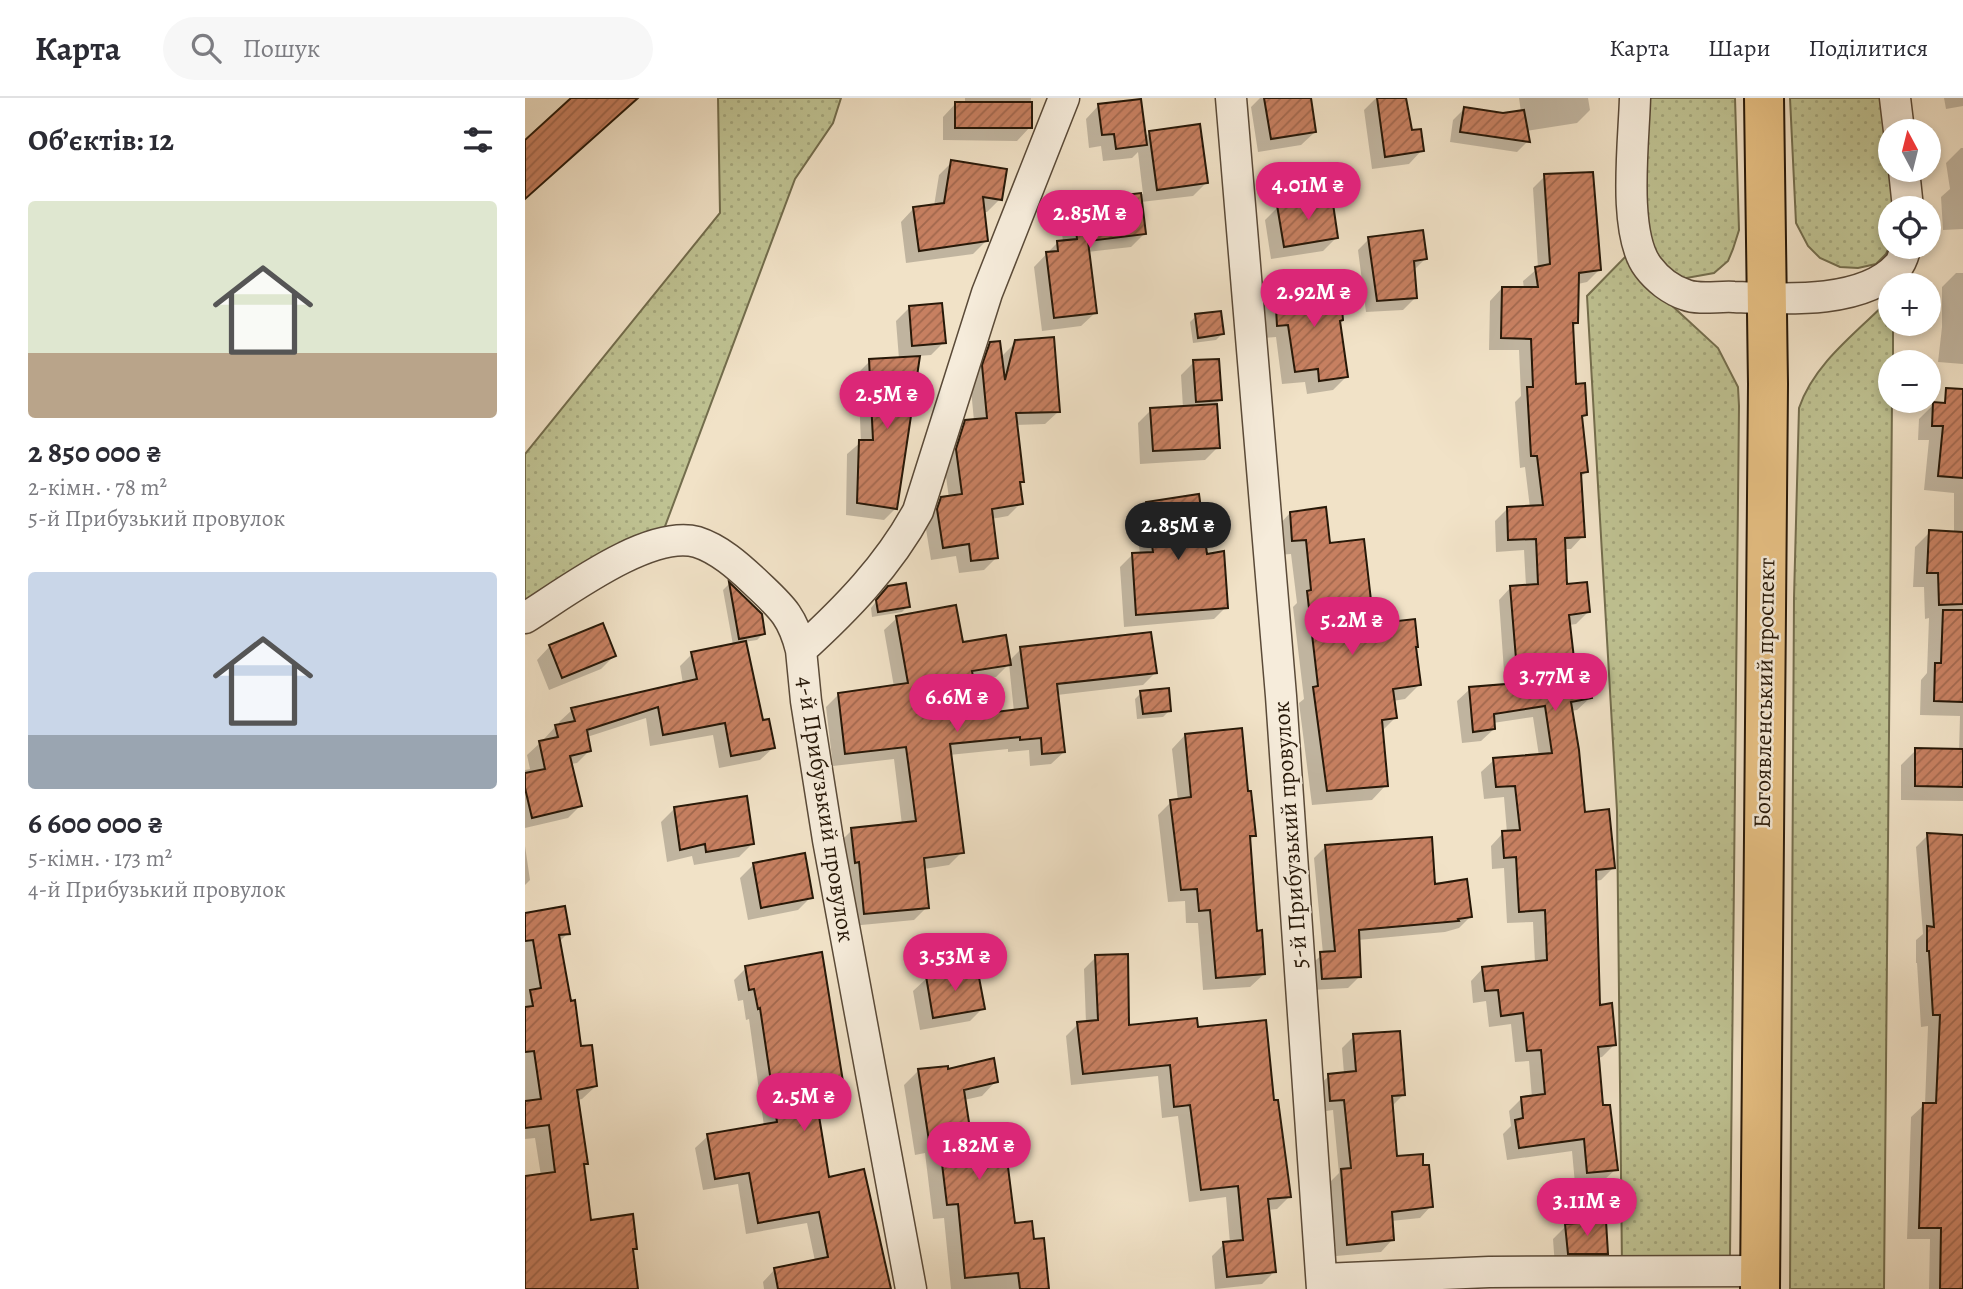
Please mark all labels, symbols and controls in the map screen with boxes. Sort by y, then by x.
search box [163,17,653,80]
text: Карта [35,26,121,71]
icon: search [187,29,225,67]
text: Пошук [243,31,320,66]
text: Карта [1609,32,1670,64]
text: Шари [1708,32,1771,64]
text: Поділитися [1809,32,1928,64]
north arrow [1878,119,1941,182]
map controls [1878,119,1941,413]
text: Об’єктів: 12 [28,120,174,160]
icon: filters [459,121,497,159]
pin: 4.01M ₴ [1243,162,1373,222]
text: 4.01M ₴ [1272,169,1344,200]
pin: 2.85M ₴ [1025,190,1155,250]
button: locate [1878,196,1941,259]
text: 2.85M ₴ [1053,197,1127,228]
icon: home [200,247,326,373]
pin: 2.92M ₴ [1249,270,1379,329]
button: + [1878,273,1941,336]
text: 2.92M ₴ [1277,276,1351,307]
button: − [1878,350,1941,413]
pin: 2.5M ₴ [830,372,944,431]
text: 2.5M ₴ [856,378,918,409]
text: 2 850 000 ₴ [28,432,162,472]
text: 2-кімн. · 78 m² [28,472,167,503]
text: 5-й Прибузький провулок [28,503,285,534]
pin: 2.85M ₴ [1113,503,1243,562]
text: 2.85M ₴ [1141,509,1215,540]
street label: Богоявленський проспект [1746,557,1782,829]
pin: 5.2M ₴ [1295,598,1409,657]
text: 5.2M ₴ [1321,604,1383,635]
icon: home [200,618,326,744]
pin: 3.77M ₴ [1490,654,1620,713]
text: 3.77M ₴ [1519,660,1591,691]
street label: 4-й Прибузький провулок [789,674,863,944]
pin: 6.6M ₴ [900,674,1014,734]
text: 6.6M ₴ [925,681,989,712]
street label: 5-й Прибузький провулок [1265,700,1315,970]
text: 6 600 000 ₴ [28,803,163,843]
text: 5-кімн. · 173 m² [28,843,172,874]
text: 4-й Прибузький провулок [28,874,286,905]
pin: 3.53M ₴ [890,934,1020,993]
text: 3.53M ₴ [919,940,991,971]
pin: 2.5M ₴ [747,1074,861,1133]
text: 2.5M ₴ [773,1080,835,1111]
pin: 1.82M ₴ [914,1122,1044,1182]
text: 1.82M ₴ [943,1129,1015,1160]
pin: 3.11M ₴ [1522,1178,1652,1238]
text: 3.11M ₴ [1553,1185,1621,1216]

